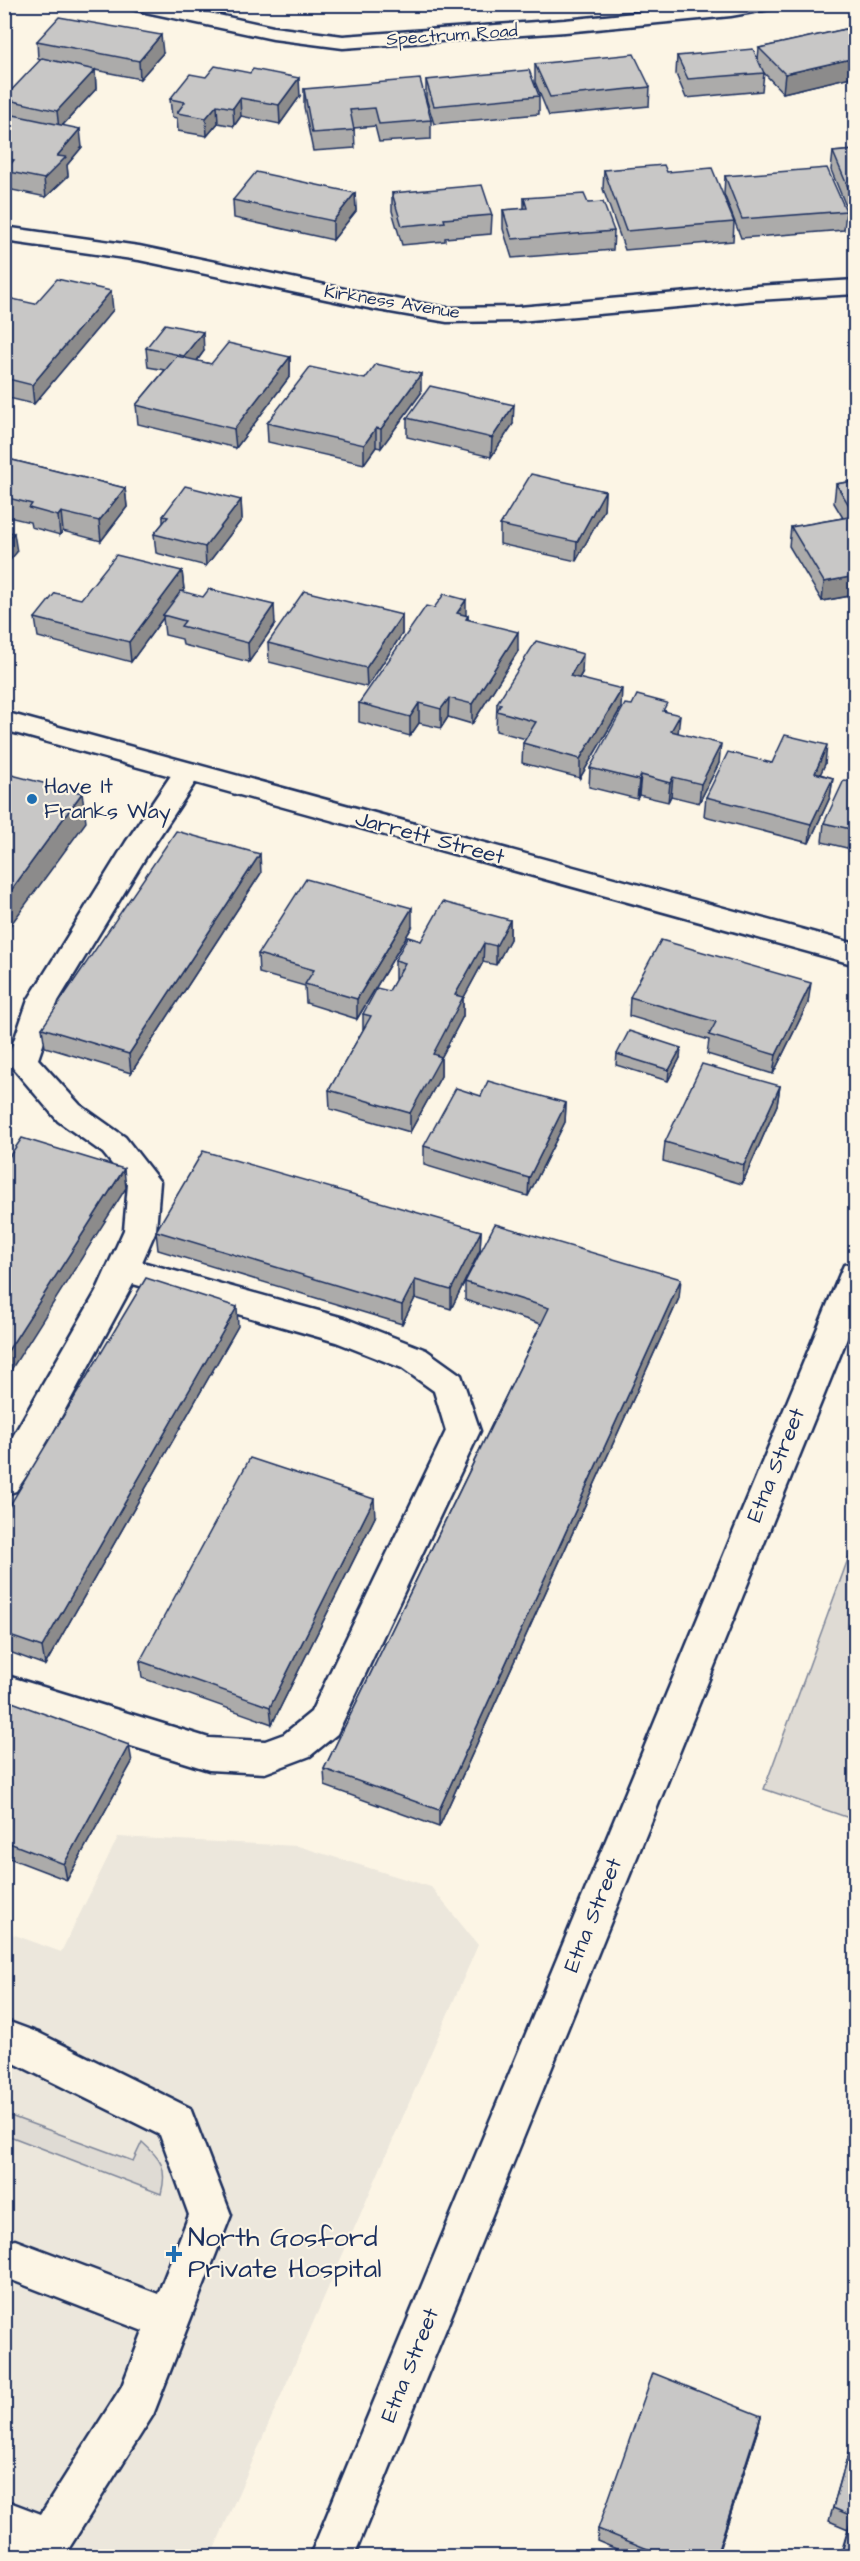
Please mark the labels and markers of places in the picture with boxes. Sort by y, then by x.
place label: Have It Franks Way [44,771,171,828]
marker: Have It Franks Way [25,792,39,806]
place label: North Gosford Private Hospital [188,2219,381,2288]
marker: North Gosford Private Hospital [165,2245,183,2263]

